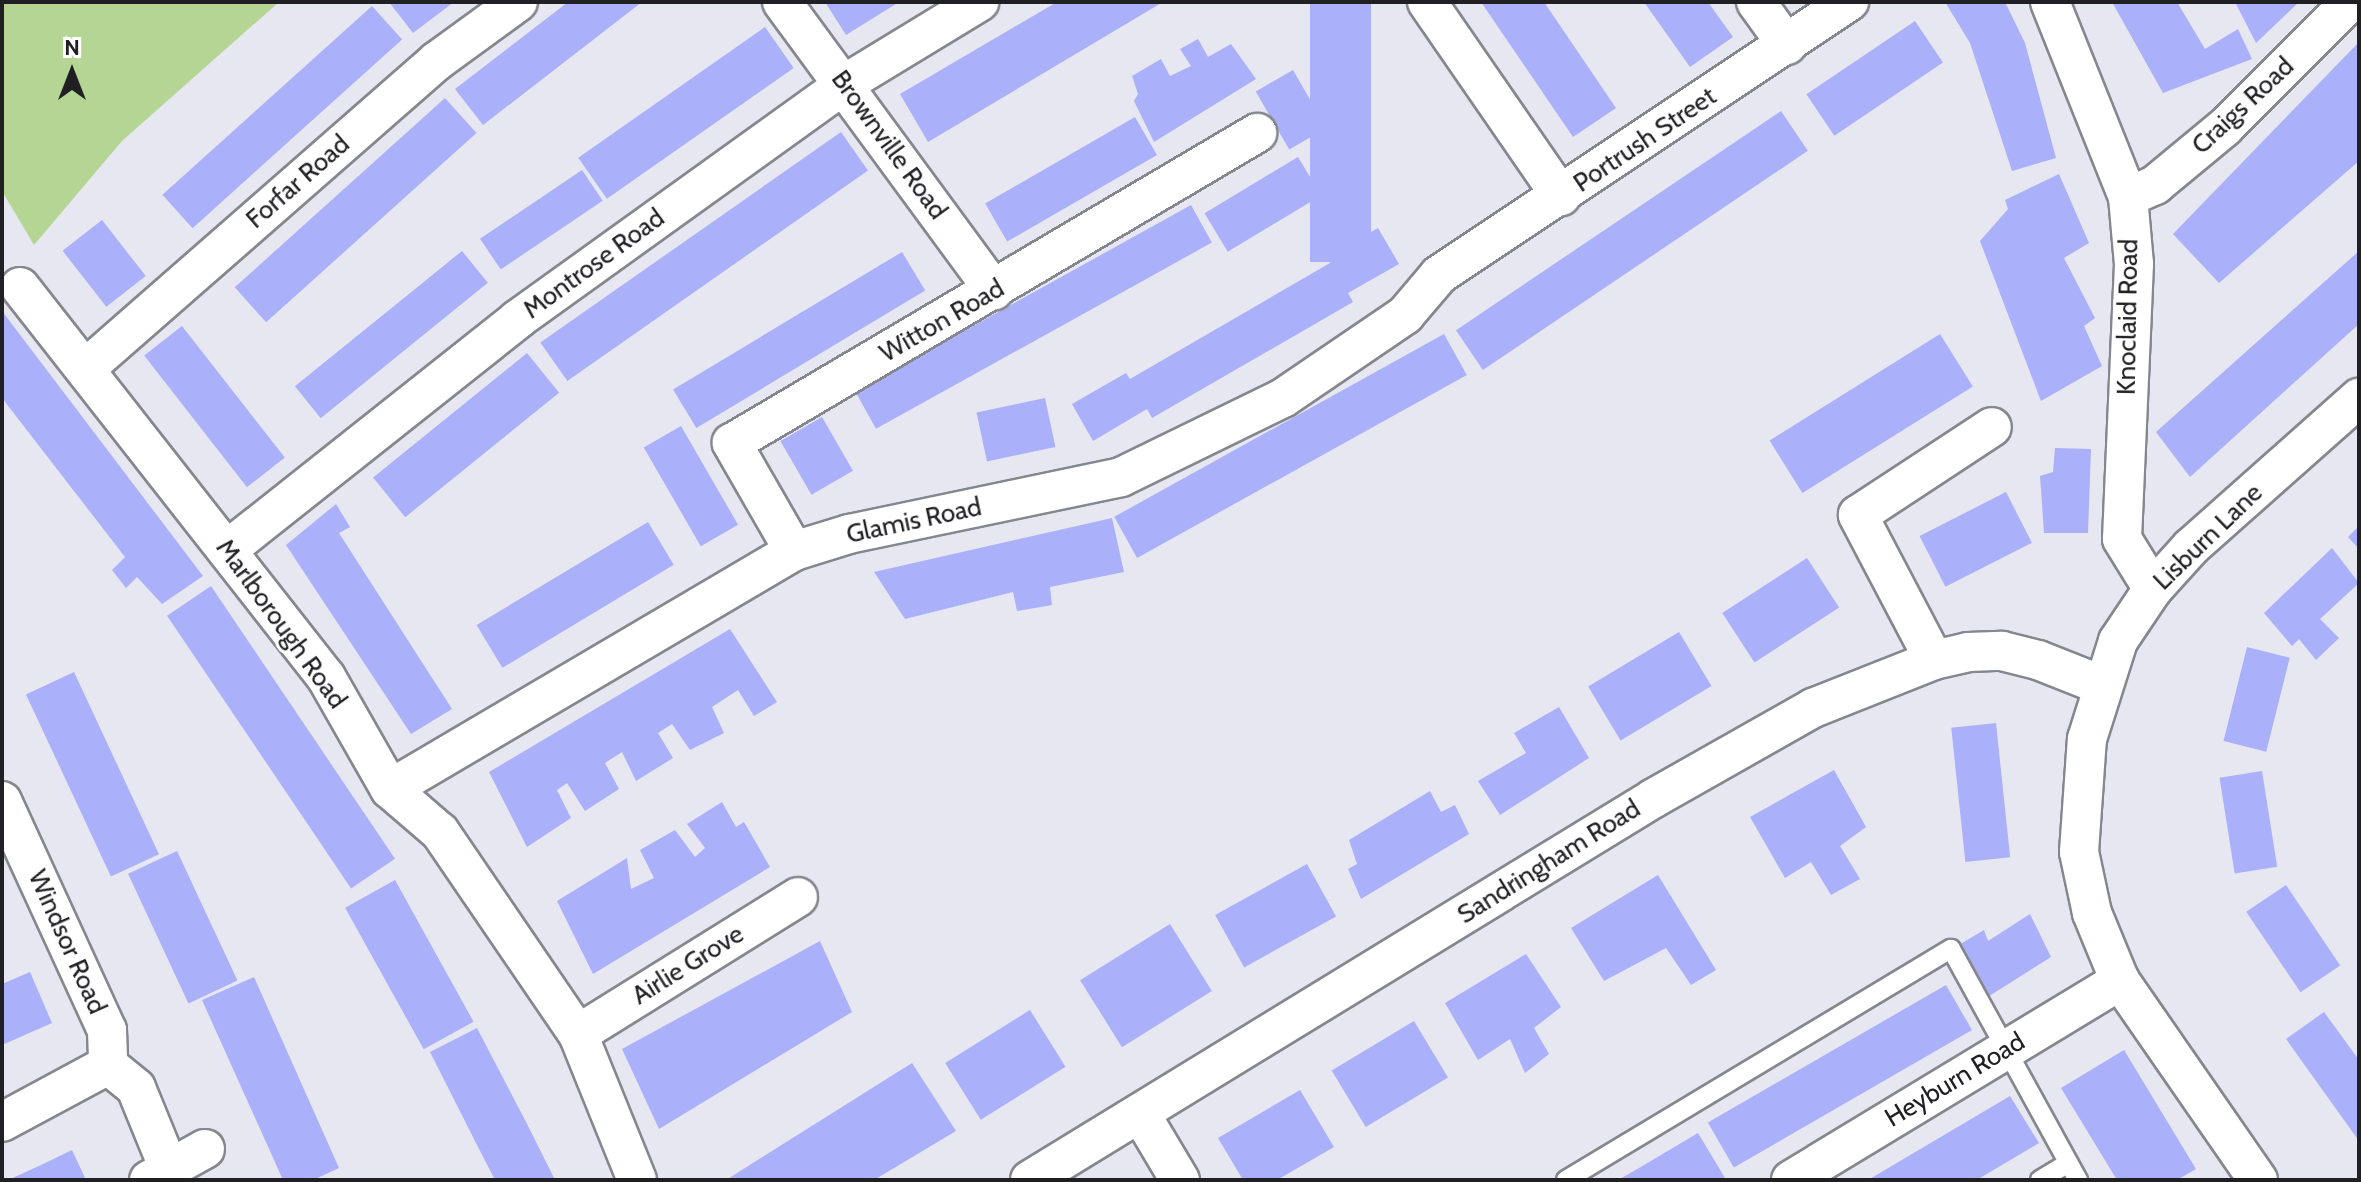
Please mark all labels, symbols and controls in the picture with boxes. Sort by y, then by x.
north arrow [32,32,112,112]
text: N [64,34,80,61]
street label: Craigs Road [2186,51,2300,161]
street label: Brownville Road [825,64,953,226]
street label: Portrush Street [1568,81,1722,199]
street label: Forfar Road [240,129,356,235]
street label: Montrose Road [517,202,671,326]
street label: Knoclaid Road [2111,239,2145,395]
street label: Witton Road [874,273,1010,369]
street label: Lisburn Lane [2147,477,2269,597]
street label: Glamis Road [844,491,984,551]
street label: Marlborough Road [209,533,353,715]
street label: Sandringham Road [1452,793,1646,931]
street label: Windsor Road [21,865,113,1019]
street label: Airlie Grove [626,918,750,1012]
street label: Heyburn Road [1880,1026,2030,1134]

